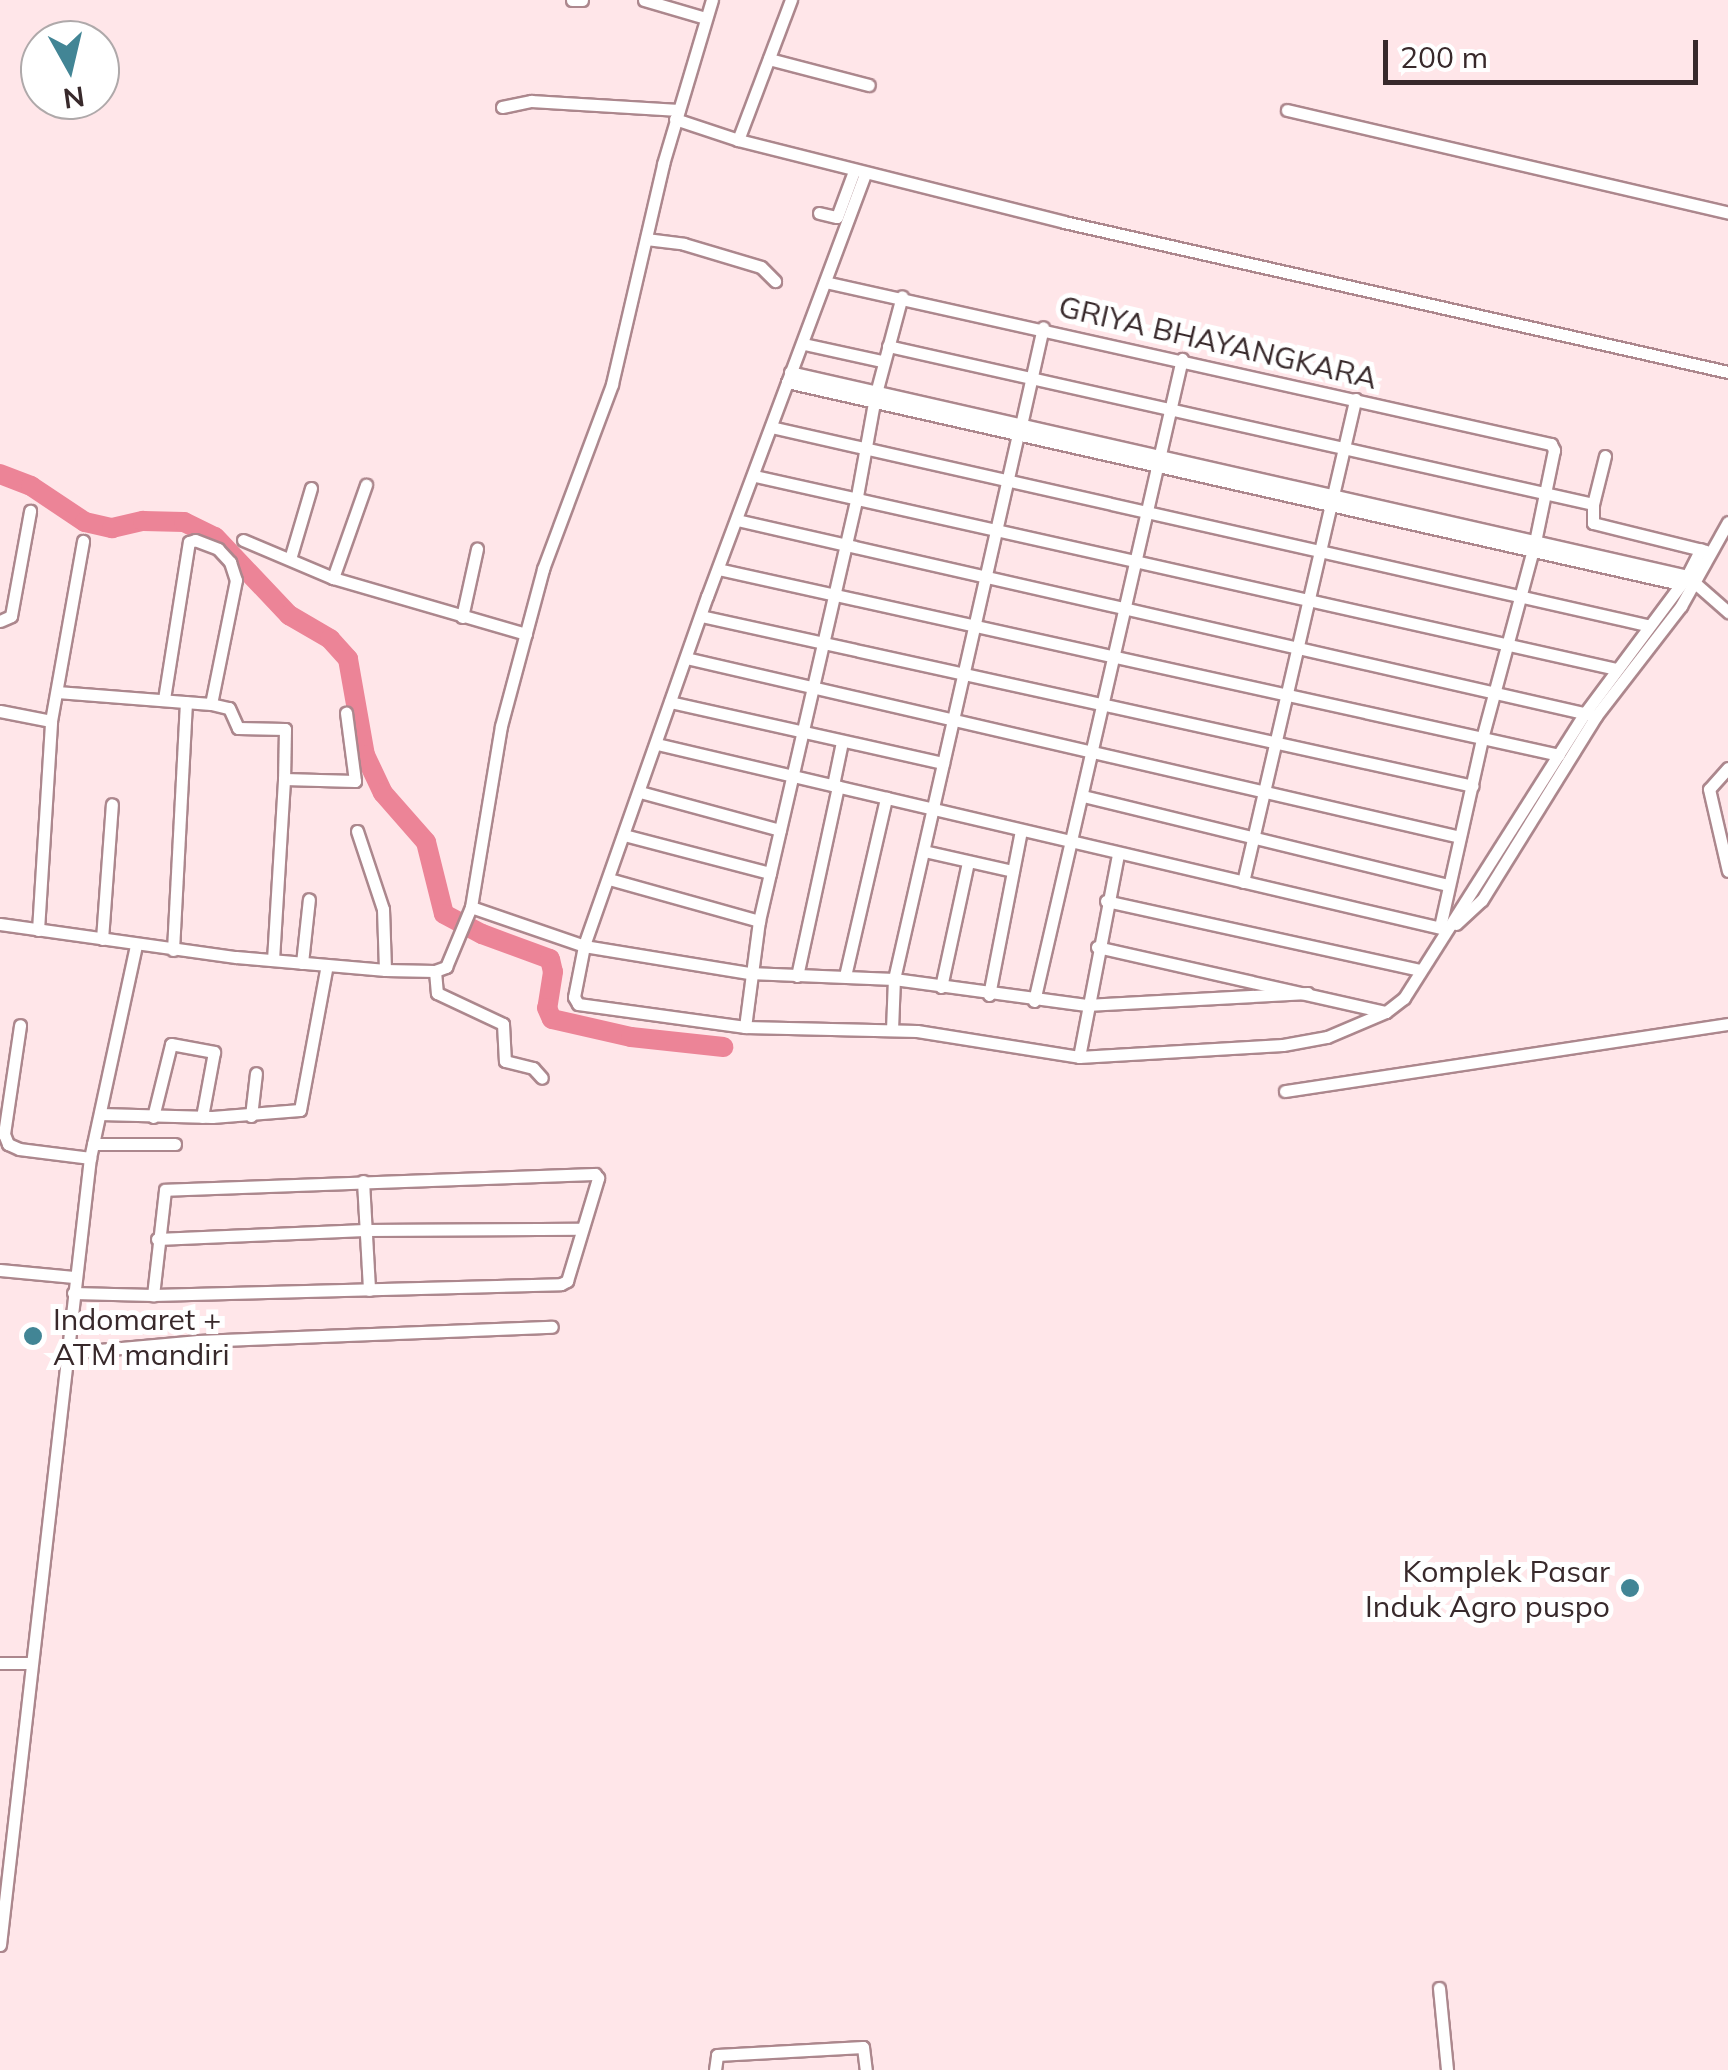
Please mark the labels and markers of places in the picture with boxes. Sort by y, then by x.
place label: Indomaret + ATM mandiri [53,1301,230,1372]
marker: Indomaret + ATM mandiri [22,1325,44,1347]
place label: Komplek Pasar Induk Agro puspo [1365,1553,1610,1624]
marker: Komplek Pasar Induk Agro puspo [1619,1577,1641,1599]

